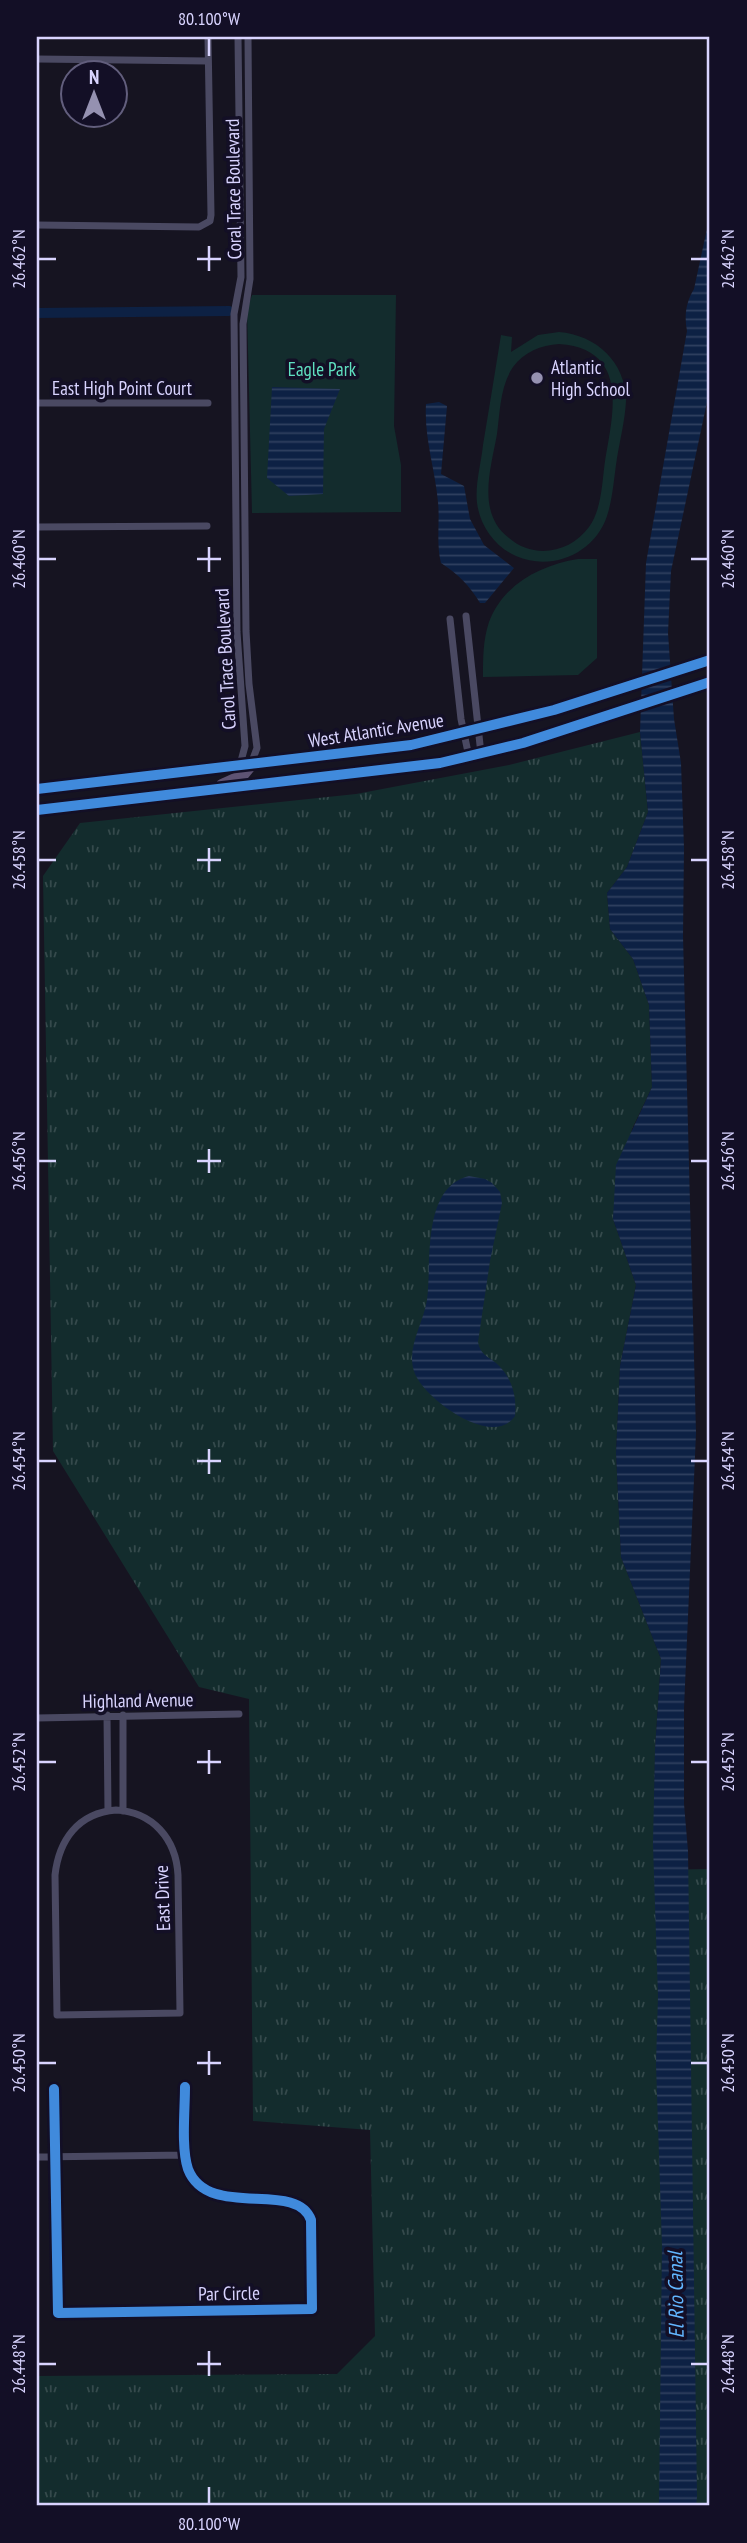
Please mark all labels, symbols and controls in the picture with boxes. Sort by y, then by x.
text: 80.100°W [178,7,240,30]
north arrow [60,60,130,130]
text: N [89,65,99,89]
street label: Coral Trace Boulevard [220,118,246,260]
text: 26.462°N [7,229,30,289]
text: 26.462°N [716,229,739,289]
place label: Atlantic High School [551,355,631,401]
park label: Eagle Park [288,357,357,381]
marker: Atlantic High School [529,370,545,386]
street label: East High Point Court [52,376,193,400]
text: 26.460°N [7,529,30,589]
text: 26.460°N [716,529,739,589]
street label: Carol Trace Boulevard [209,588,241,730]
street label: West Atlantic Avenue [307,707,446,753]
text: 26.458°N [7,830,30,890]
text: 26.458°N [716,830,739,890]
text: 26.456°N [7,1131,30,1191]
text: 26.456°N [716,1131,739,1191]
text: 26.454°N [7,1431,30,1491]
text: 26.454°N [716,1431,739,1491]
street label: Highland Avenue [82,1687,194,1713]
text: 26.452°N [7,1732,30,1792]
text: 26.452°N [716,1732,739,1792]
street label: East Drive [149,1864,175,1931]
text: 26.450°N [7,2033,30,2093]
text: 26.450°N [716,2033,739,2093]
water label: El Rio Canal [661,2249,690,2339]
street label: Par Circle [198,2280,260,2306]
text: 26.448°N [7,2334,30,2394]
text: 26.448°N [716,2334,739,2394]
text: 80.100°W [178,2512,240,2535]

